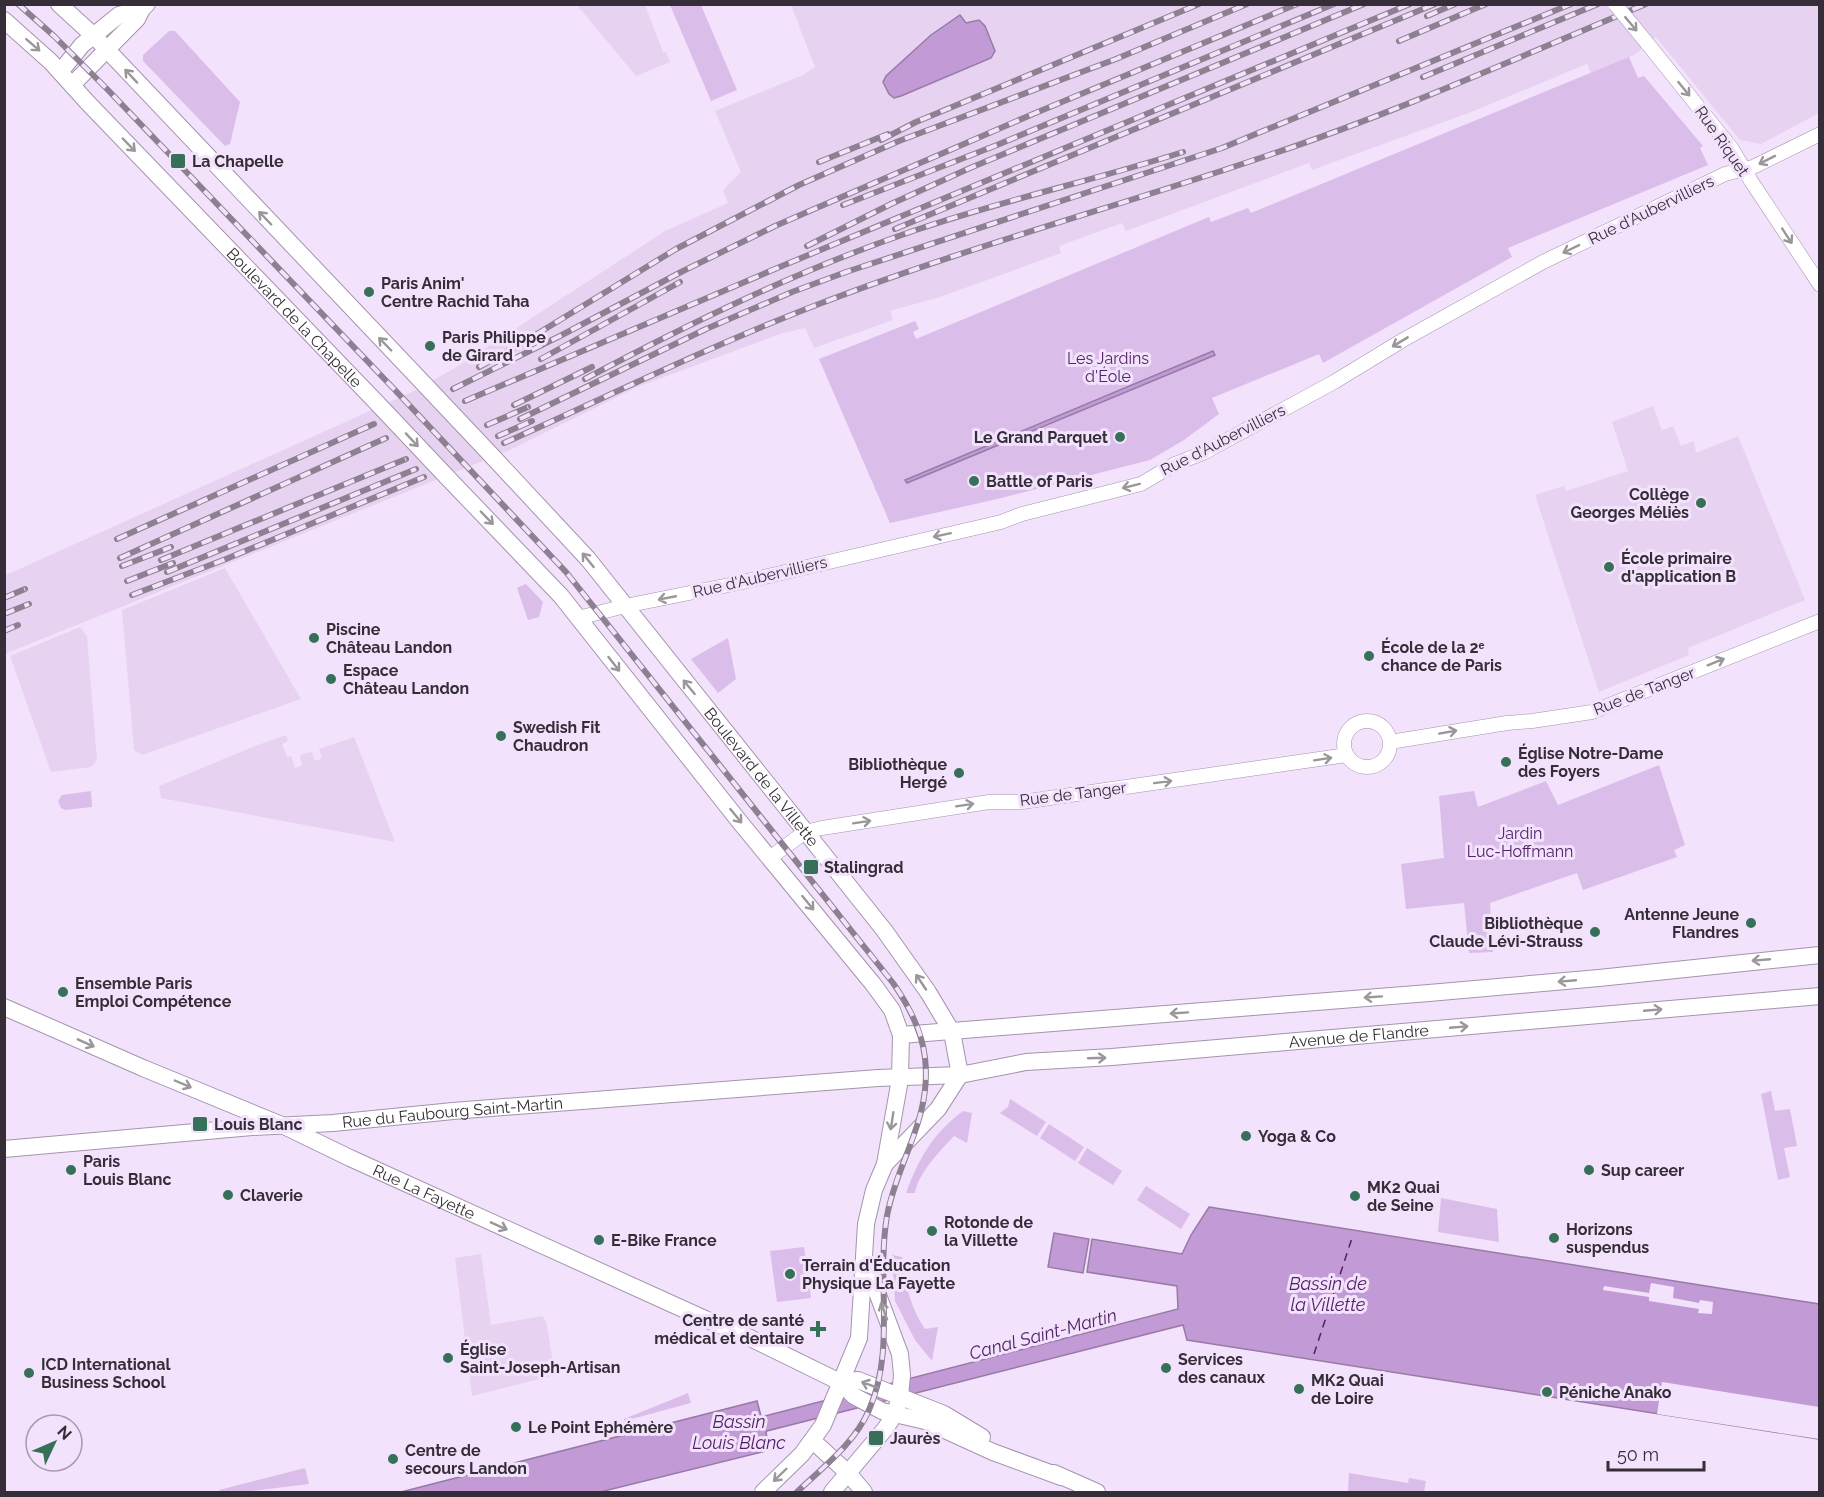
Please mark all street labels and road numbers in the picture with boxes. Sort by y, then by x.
street label: Rue Riquet [1691,102,1753,180]
street label: Rue d'Aubervilliers [1585,171,1717,249]
street label: Boulevard de la Chapelle [223,244,366,391]
street label: Rue d'Aubervilliers [1158,400,1289,480]
street label: Rue d'Aubervilliers [691,552,829,602]
street label: Rue de Tanger [1591,663,1698,719]
street label: Boulevard de la Villette [701,704,823,850]
street label: Rue de Tanger [1019,778,1128,810]
street label: Avenue de Flandre [1288,1020,1429,1051]
street label: Rue du Faubourg Saint-Martin [341,1093,564,1132]
street label: Rue La Fayette [370,1160,478,1223]

